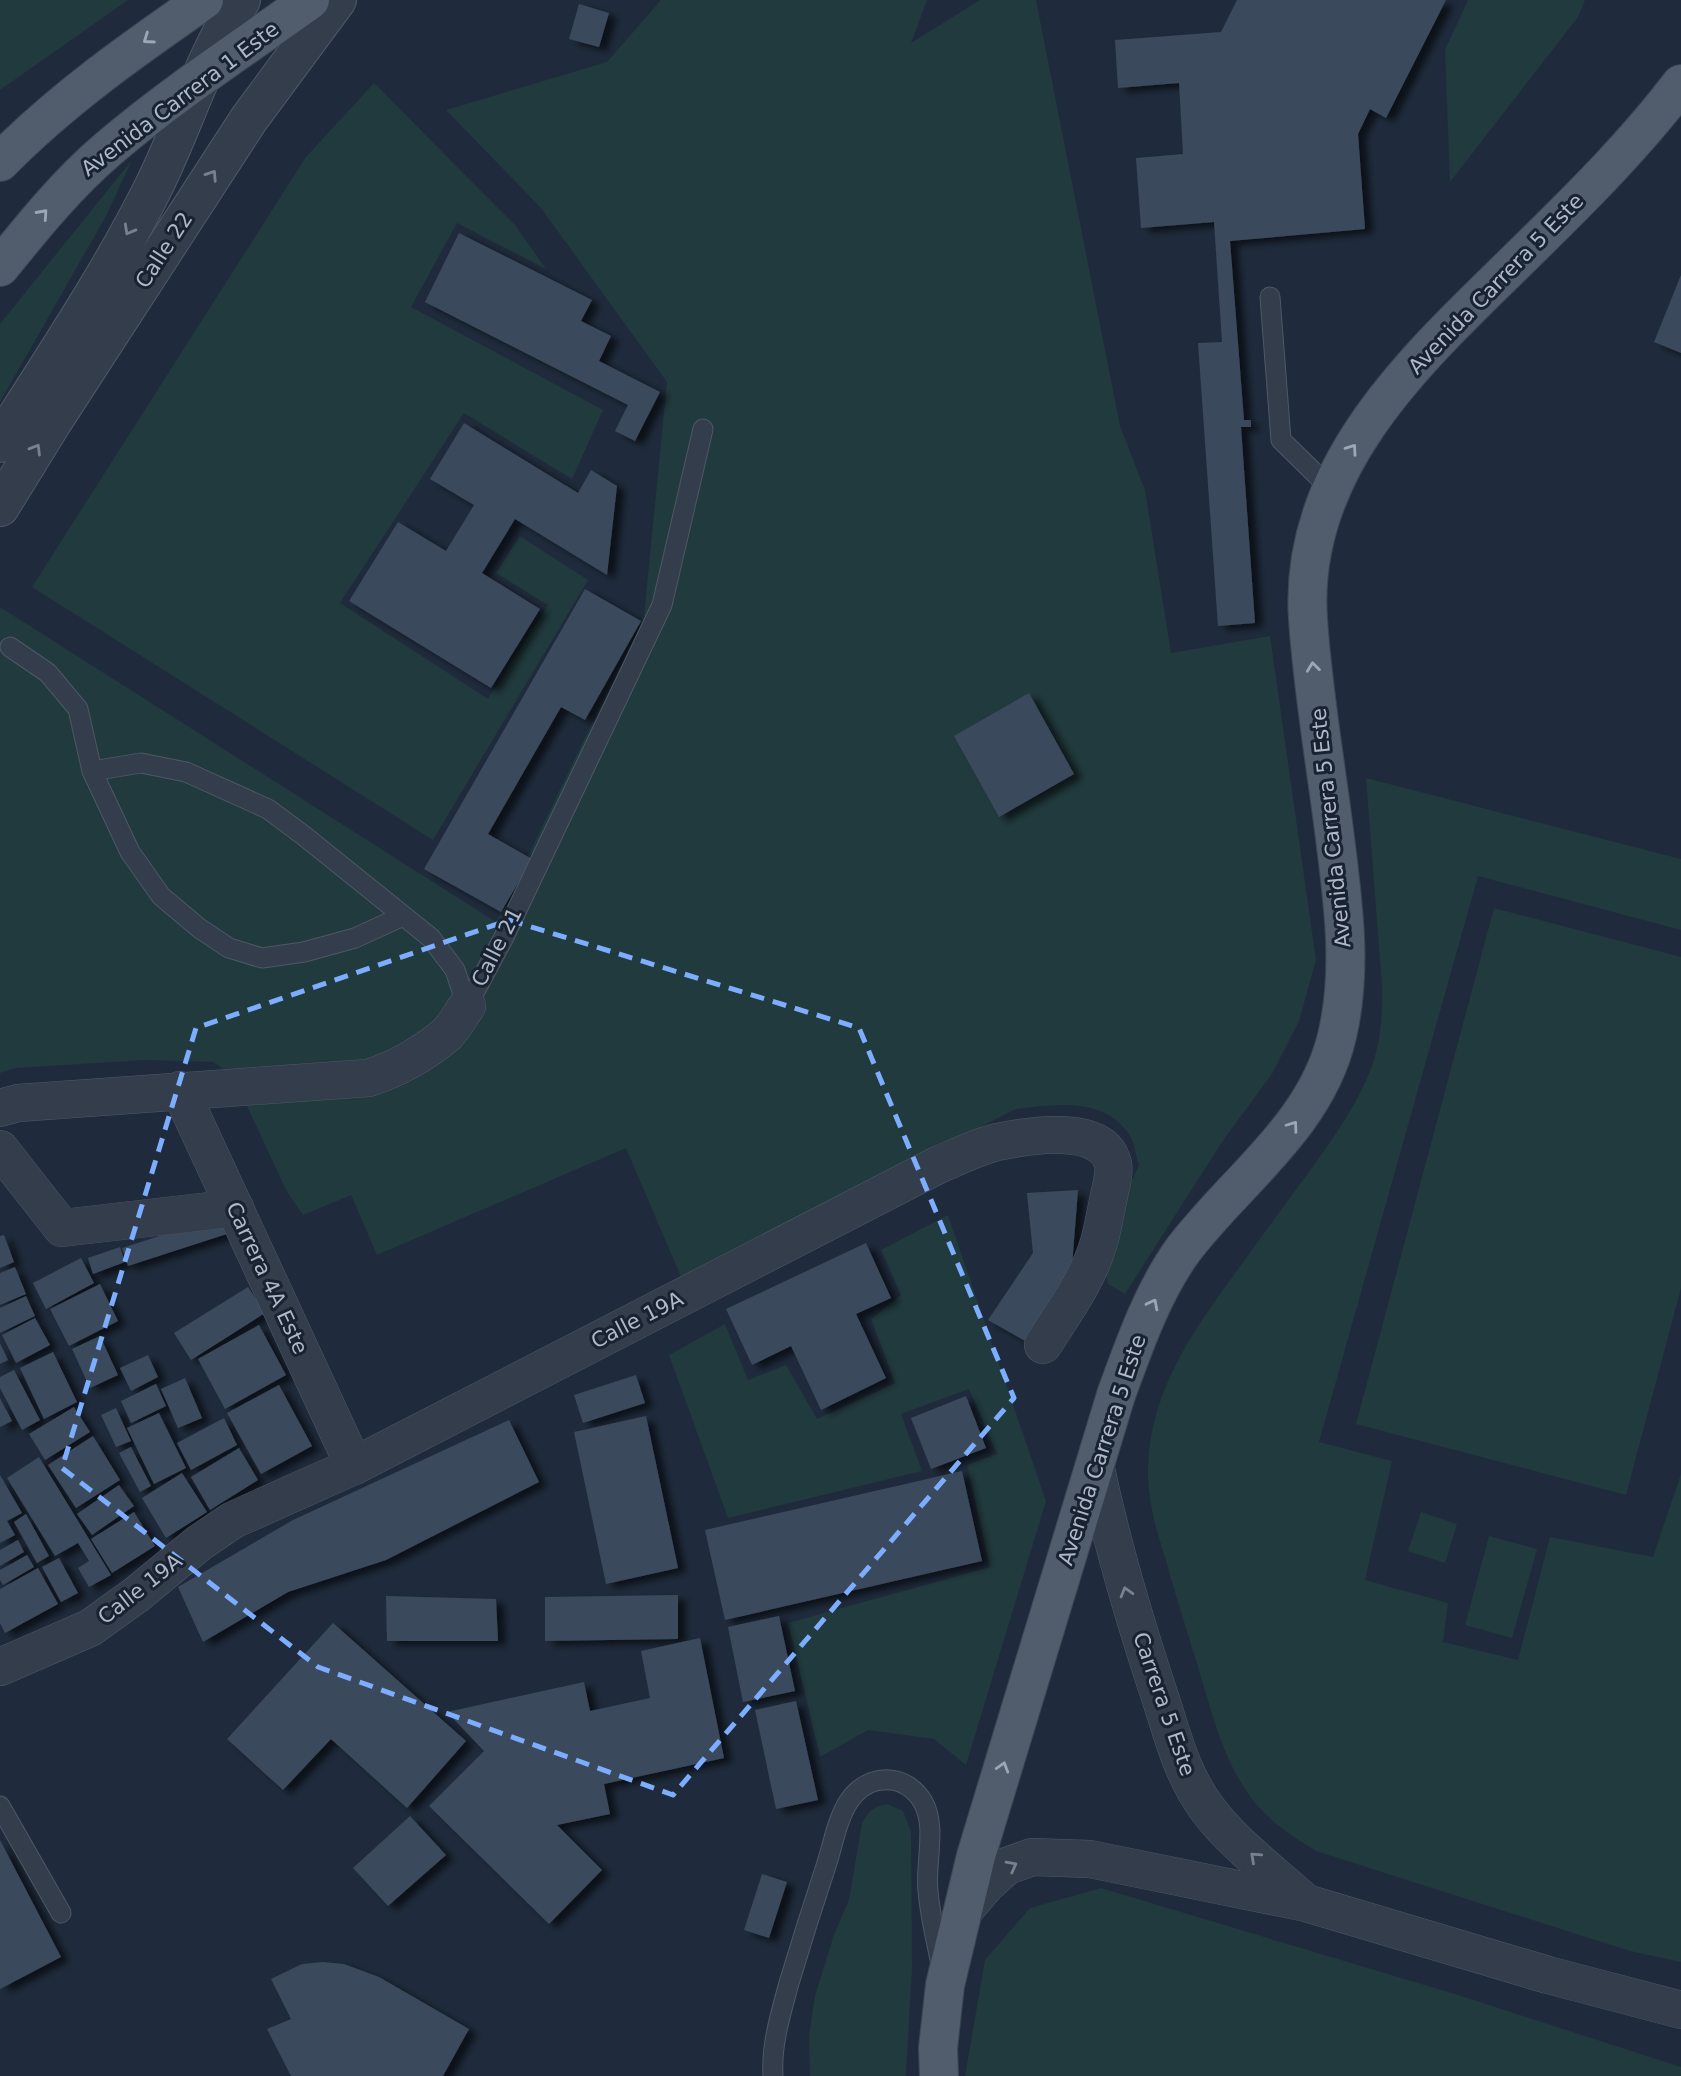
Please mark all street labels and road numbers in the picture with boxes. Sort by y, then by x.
street label: Avenida Carrera 1 Este [77,17,283,181]
street label: Avenida Carrera 5 Este [1404,189,1588,379]
street label: Calle 22 [131,208,197,292]
street label: Avenida Carrera 5 Este [1306,707,1356,949]
street label: Calle 21 [467,903,527,991]
street label: Carrera 4A Este [221,1198,313,1358]
street label: Calle 19A [587,1286,688,1353]
street label: Avenida Carrera 5 Este [1053,1332,1151,1568]
street label: Calle 19A [93,1548,187,1629]
street label: Carrera 5 Este [1128,1629,1200,1779]

